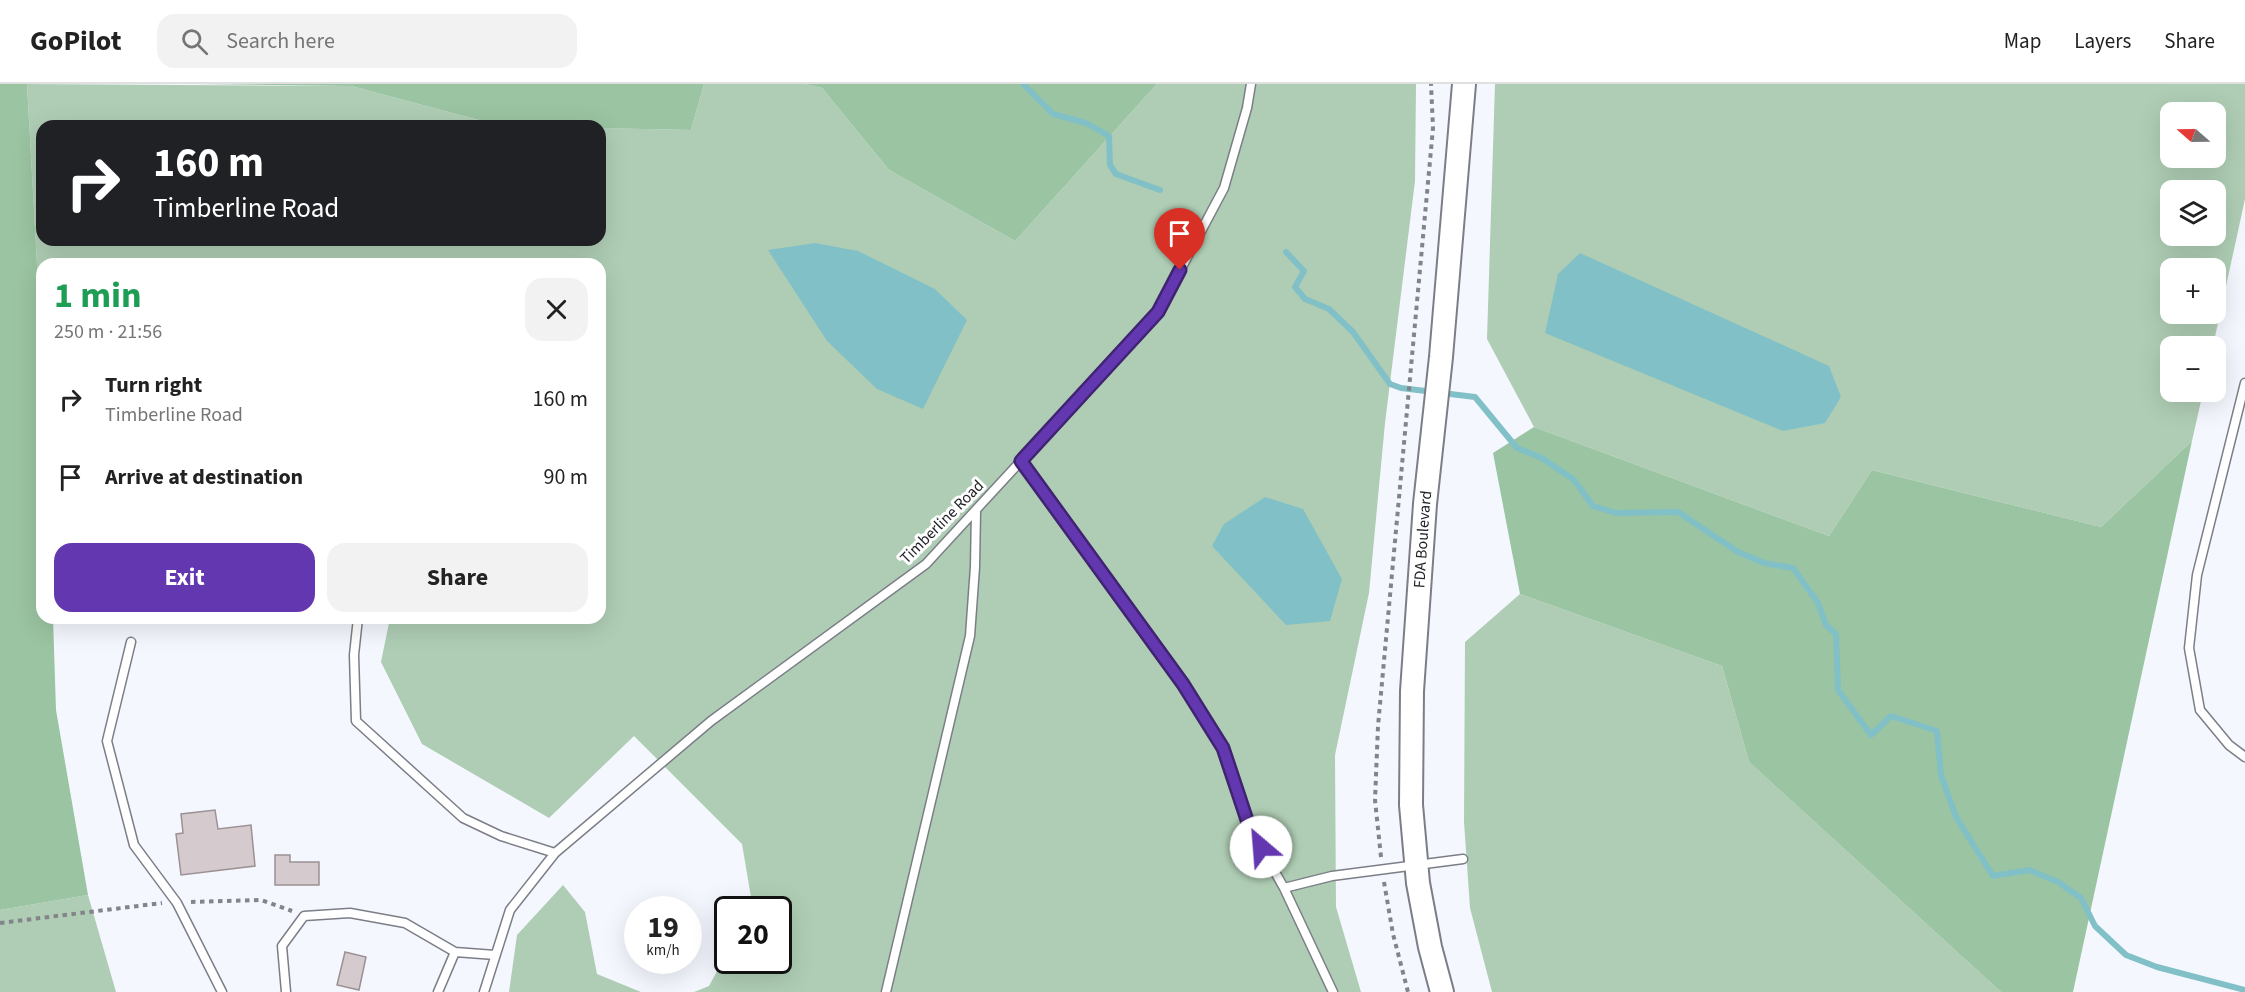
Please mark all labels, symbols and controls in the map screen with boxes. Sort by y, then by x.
search box [157,14,577,68]
text: GoPilot [30,21,121,61]
icon: search [178,25,211,58]
text: Search here [226,25,335,57]
text: Map [2004,26,2041,56]
text: Layers [2074,26,2131,56]
text: Share [2164,26,2215,56]
north arrow [2160,102,2226,168]
map controls [2160,102,2226,402]
text: 160 m [153,133,264,193]
icon: right [54,144,132,222]
button: layers [2160,180,2226,246]
text: Timberline Road [153,189,339,228]
pin [1154,208,1205,270]
icon: arrive [1163,217,1196,250]
button: + [2160,258,2226,324]
text: 1 min [54,270,142,321]
button: close [525,278,588,341]
text: 250 m · 21:56 [54,318,162,346]
button: − [2160,336,2226,402]
text: Turn right [105,369,202,401]
icon: right [54,383,87,416]
text: 160 m [533,383,588,415]
text: Timberline Road [105,401,243,429]
icon: arrive [54,461,87,494]
text: Arrive at destination [105,461,303,493]
text: 90 m [543,461,588,493]
street label: Timberline Road [895,475,989,569]
street label: FDA Boulevard [1408,489,1437,589]
button: Exit [54,543,315,612]
button: Share [327,543,588,612]
position arrow [1229,815,1293,879]
speed limit sign: 20 [714,896,792,974]
text: 19 [647,906,679,949]
text: km/h [646,940,680,961]

